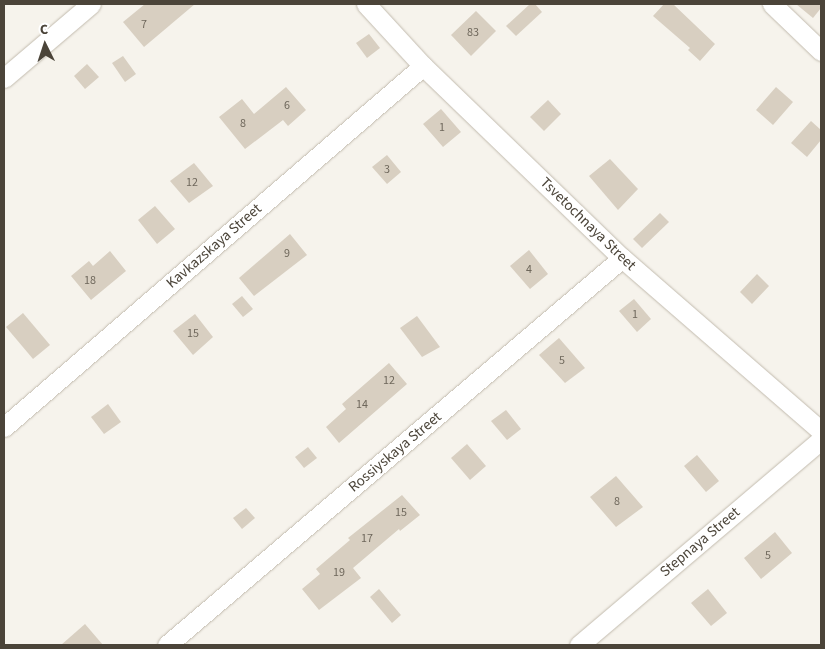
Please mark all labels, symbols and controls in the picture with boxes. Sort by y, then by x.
house number: 7 [141,18,147,32]
north arrow [20,20,70,70]
text: С [39,20,49,40]
house number: 83 [467,26,479,40]
house number: 6 [284,99,290,113]
house number: 8 [240,117,246,131]
house number: 1 [439,121,445,135]
house number: 3 [384,163,390,177]
street label: Tsvetochnaya Street [536,174,640,274]
house number: 12 [186,176,198,190]
street label: Kavkazskaya Street [163,200,265,292]
house number: 9 [284,247,290,261]
house number: 4 [526,263,532,277]
house number: 18 [84,274,96,288]
house number: 1 [632,308,638,322]
house number: 15 [187,327,199,341]
house number: 5 [559,354,565,368]
house number: 12 [383,374,395,388]
house number: 14 [356,398,368,412]
street label: Rossiyskaya Street [345,408,445,496]
house number: 8 [614,495,620,509]
street label: Stepnaya Street [656,503,744,581]
house number: 15 [395,506,407,520]
house number: 17 [361,532,373,546]
house number: 5 [765,549,771,563]
house number: 19 [333,566,345,580]

